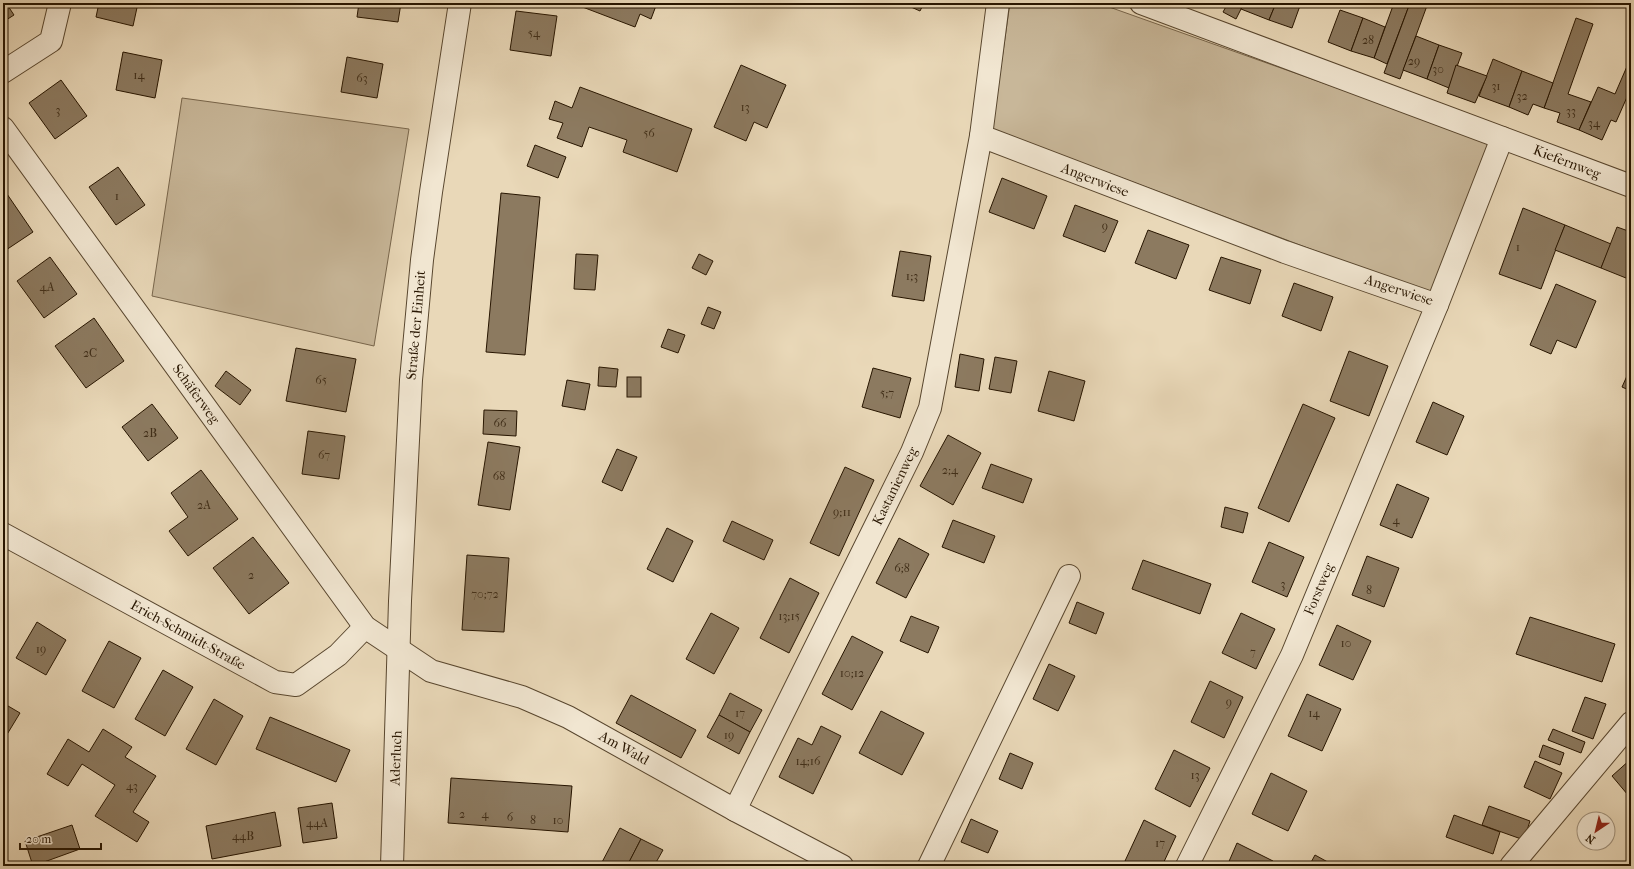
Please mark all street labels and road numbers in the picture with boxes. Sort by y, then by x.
street label: Kiefernweg [1531,141,1604,183]
street label: Angerwiese [1058,159,1131,201]
street label: Straße der Einheit [403,269,429,381]
street label: Angerwiese [1362,271,1436,309]
street label: Schäferweg [169,361,224,428]
street label: Kastanienweg [869,444,921,528]
street label: Forstweg [1300,560,1338,618]
street label: Erich-Schmidt-Straße [128,596,248,674]
street label: Am Wald [595,727,652,769]
street label: Aderluch [387,730,405,787]

